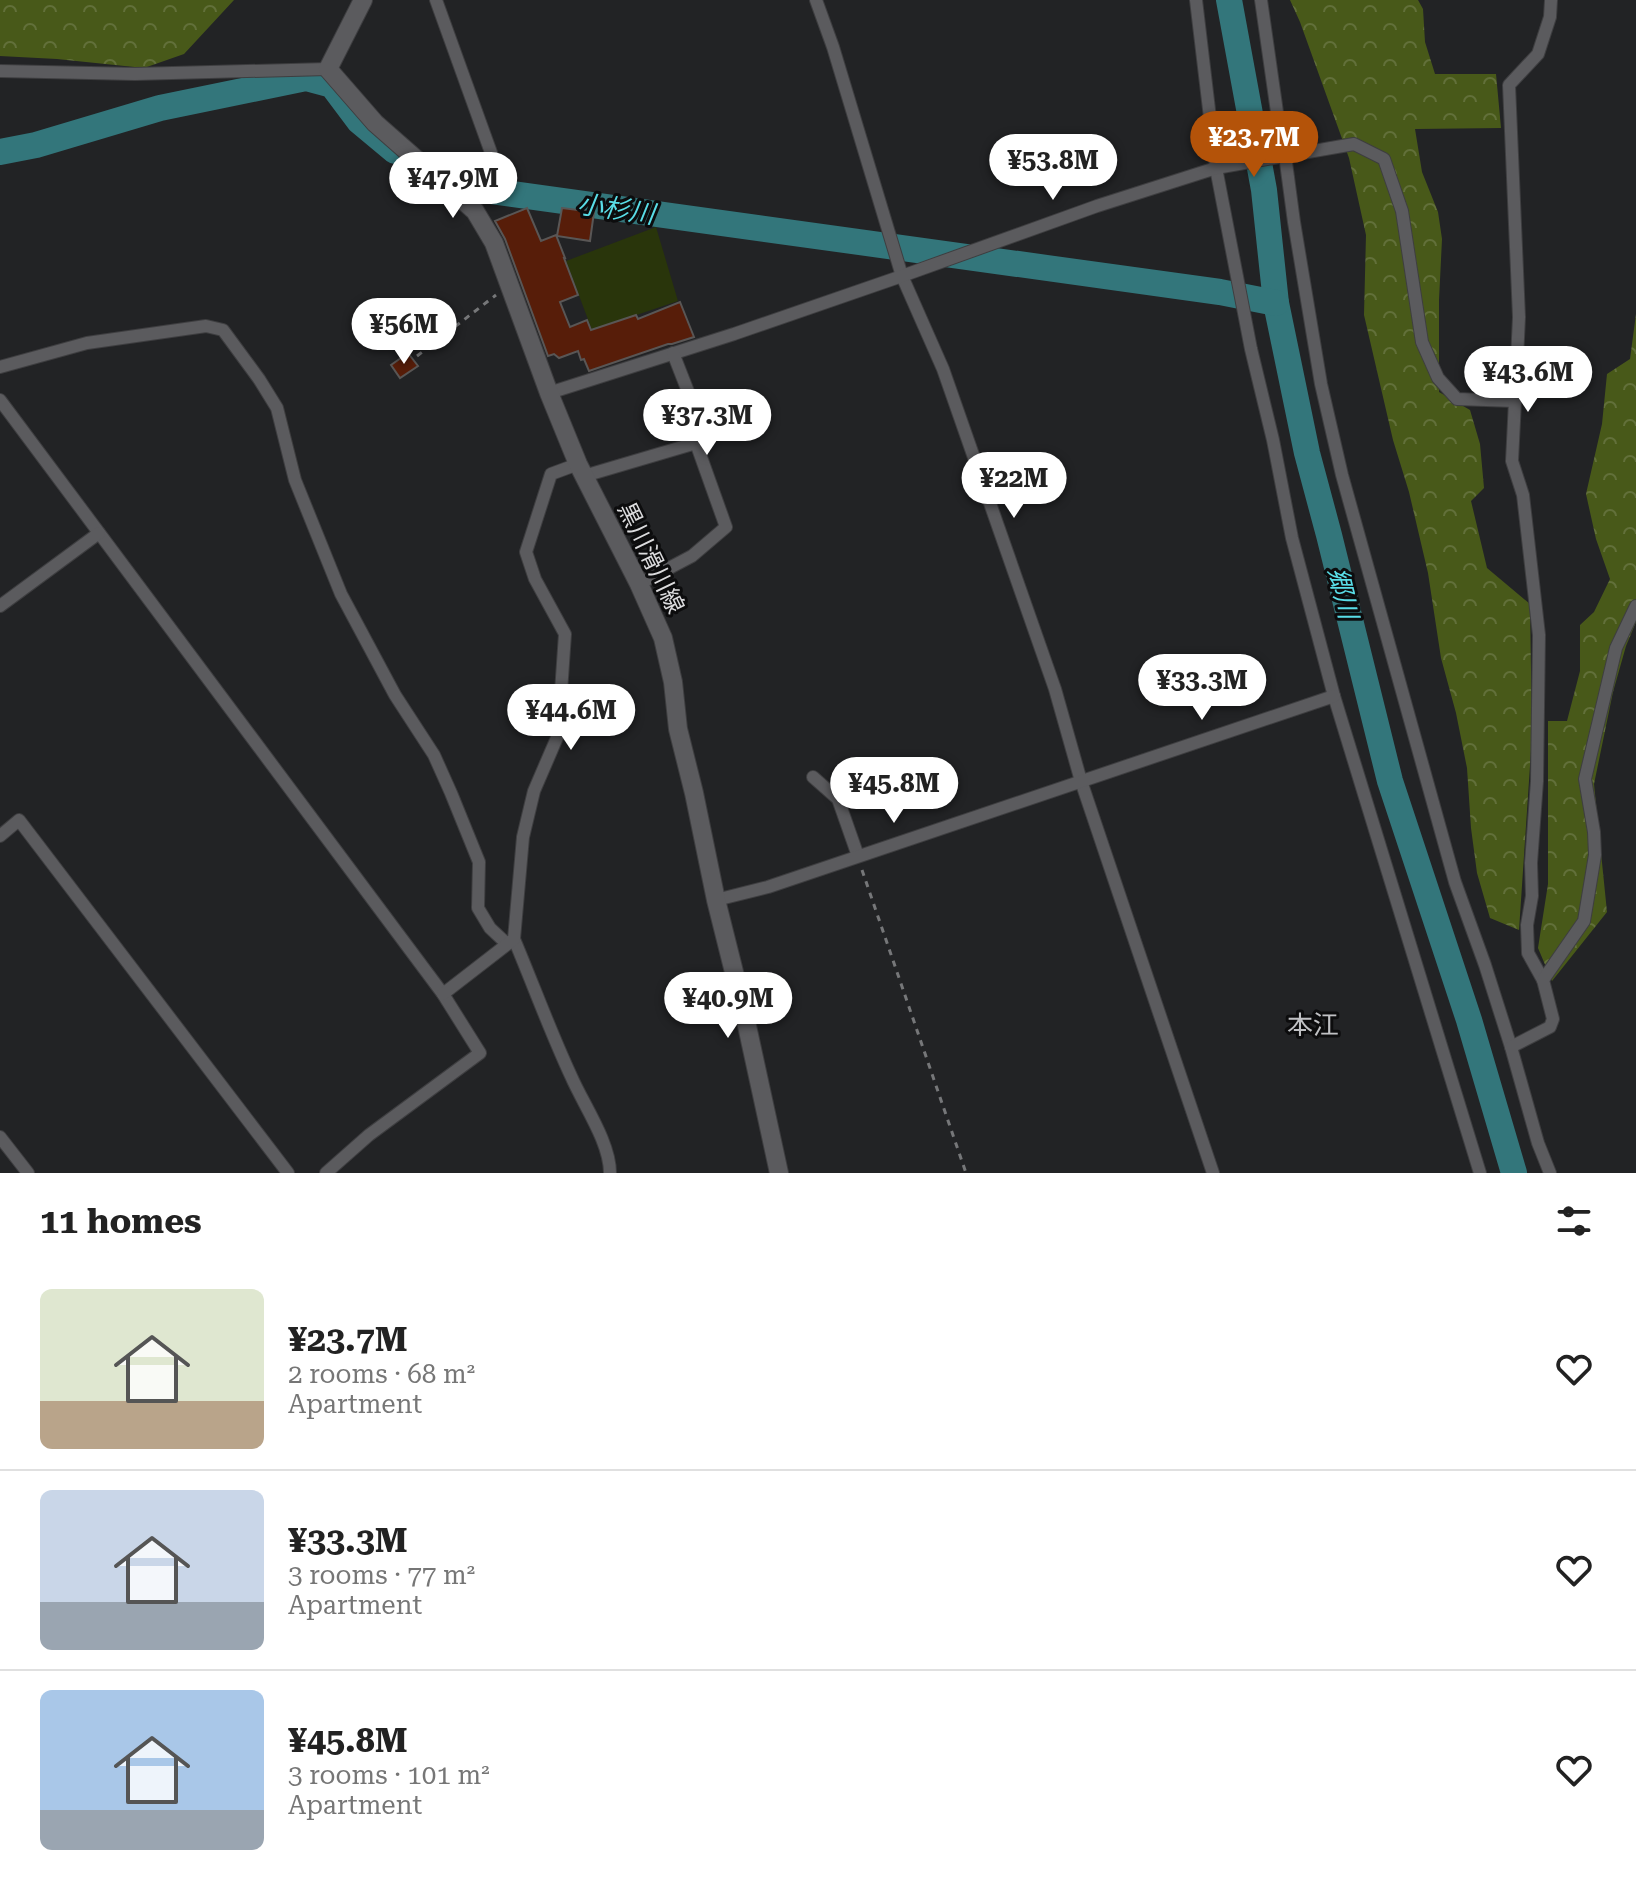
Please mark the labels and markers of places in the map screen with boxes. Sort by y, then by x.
pin: ¥23.7M [1189,111,1319,179]
pin: ¥53.8M [988,134,1118,202]
pin: ¥47.9M [388,152,518,220]
pin: ¥56M [357,298,451,366]
pin: ¥43.6M [1463,346,1593,414]
pin: ¥37.3M [642,389,772,457]
pin: ¥22M [967,452,1061,520]
pin: ¥33.3M [1137,654,1267,722]
pin: ¥44.6M [506,684,636,752]
pin: ¥45.8M [829,757,959,825]
pin: ¥40.9M [663,972,793,1040]

